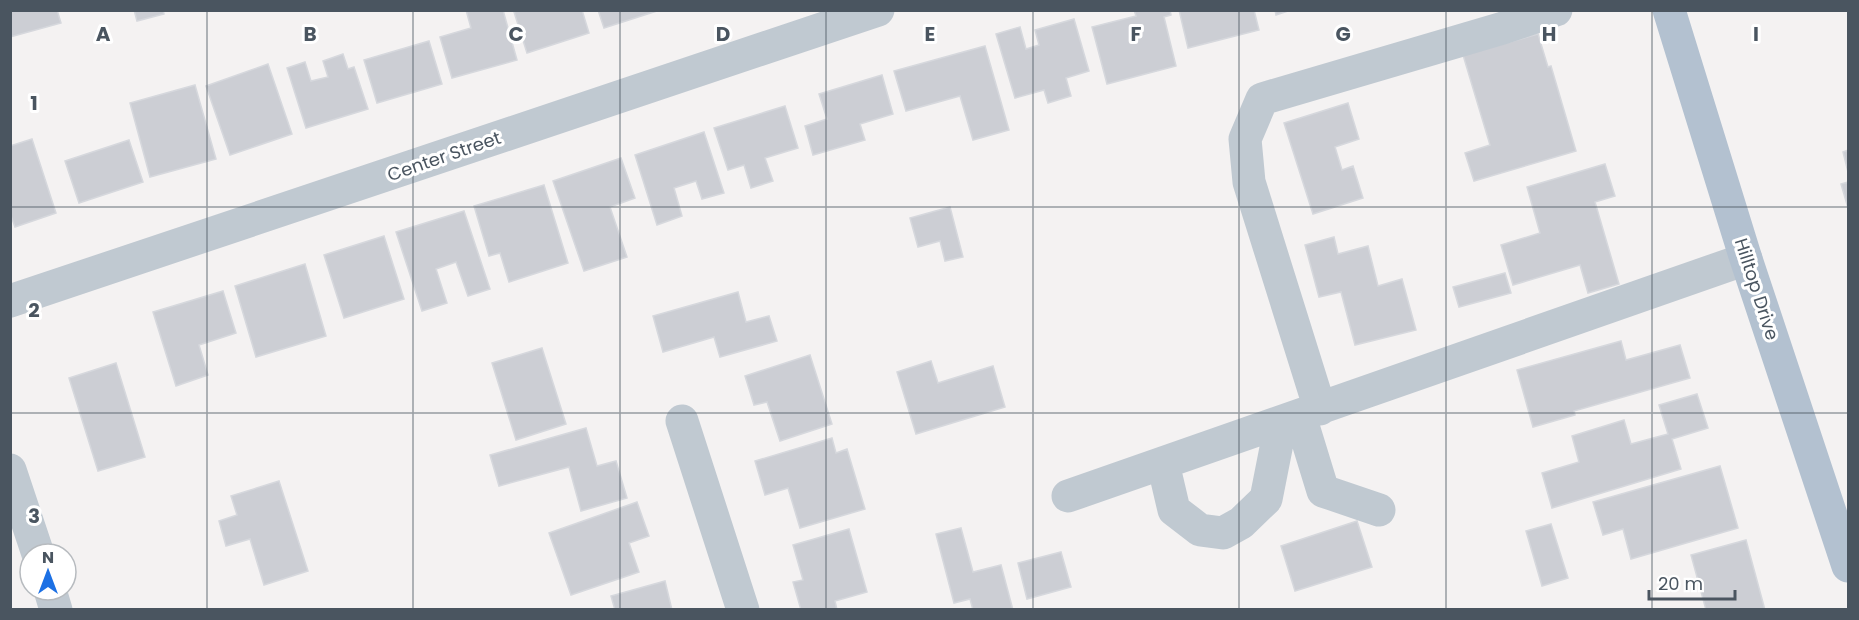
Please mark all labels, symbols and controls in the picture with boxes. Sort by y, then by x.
text: A [96,20,111,48]
text: B [303,20,317,48]
text: C [508,20,524,48]
text: D [716,20,730,48]
text: E [925,20,935,48]
text: F [1131,20,1142,48]
text: G [1335,20,1351,48]
text: H [1542,20,1556,48]
text: I [1753,20,1759,48]
text: 1 [30,89,38,117]
street label: Center Street [384,125,504,187]
street label: Hilltop Drive [1729,235,1785,343]
text: 2 [28,296,40,324]
text: 3 [28,502,40,530]
north arrow [18,542,78,602]
text: N [42,546,54,569]
scale bar [1649,563,1734,601]
text: 20 m [1658,571,1703,596]

